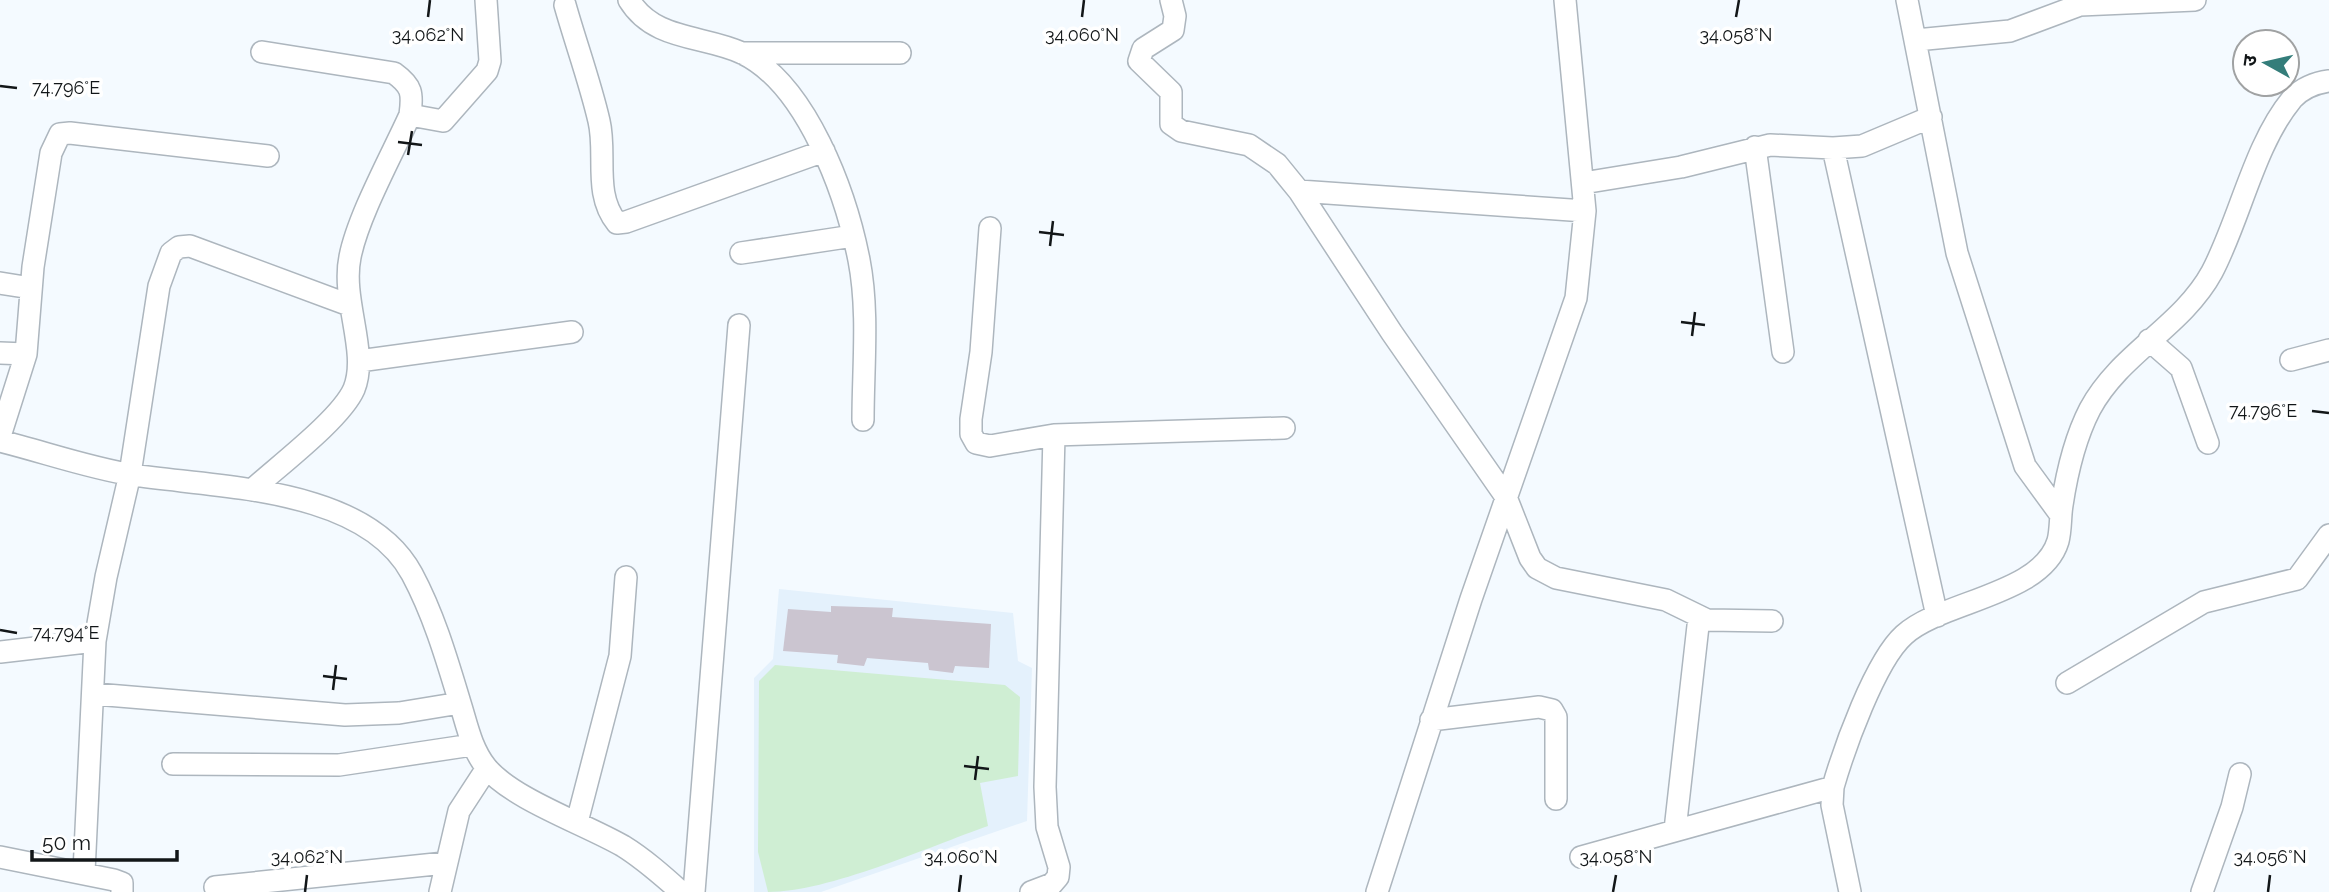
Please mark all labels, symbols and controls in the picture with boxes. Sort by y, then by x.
text: 34.062°N [392,24,464,45]
text: 34.060°N [1045,24,1119,45]
text: 34.058°N [1699,24,1773,45]
north arrow [2231,28,2301,98]
text: उ [2237,53,2261,68]
text: 74.796°E [32,77,100,98]
text: 74.796°E [2229,400,2297,421]
text: 74.794°E [33,622,100,643]
scale bar [32,818,177,862]
text: 50 m [42,830,91,855]
text: 34.062°N [271,846,343,867]
text: 34.060°N [924,846,998,867]
text: 34.058°N [1579,846,1653,867]
text: 34.056°N [2233,846,2307,867]

